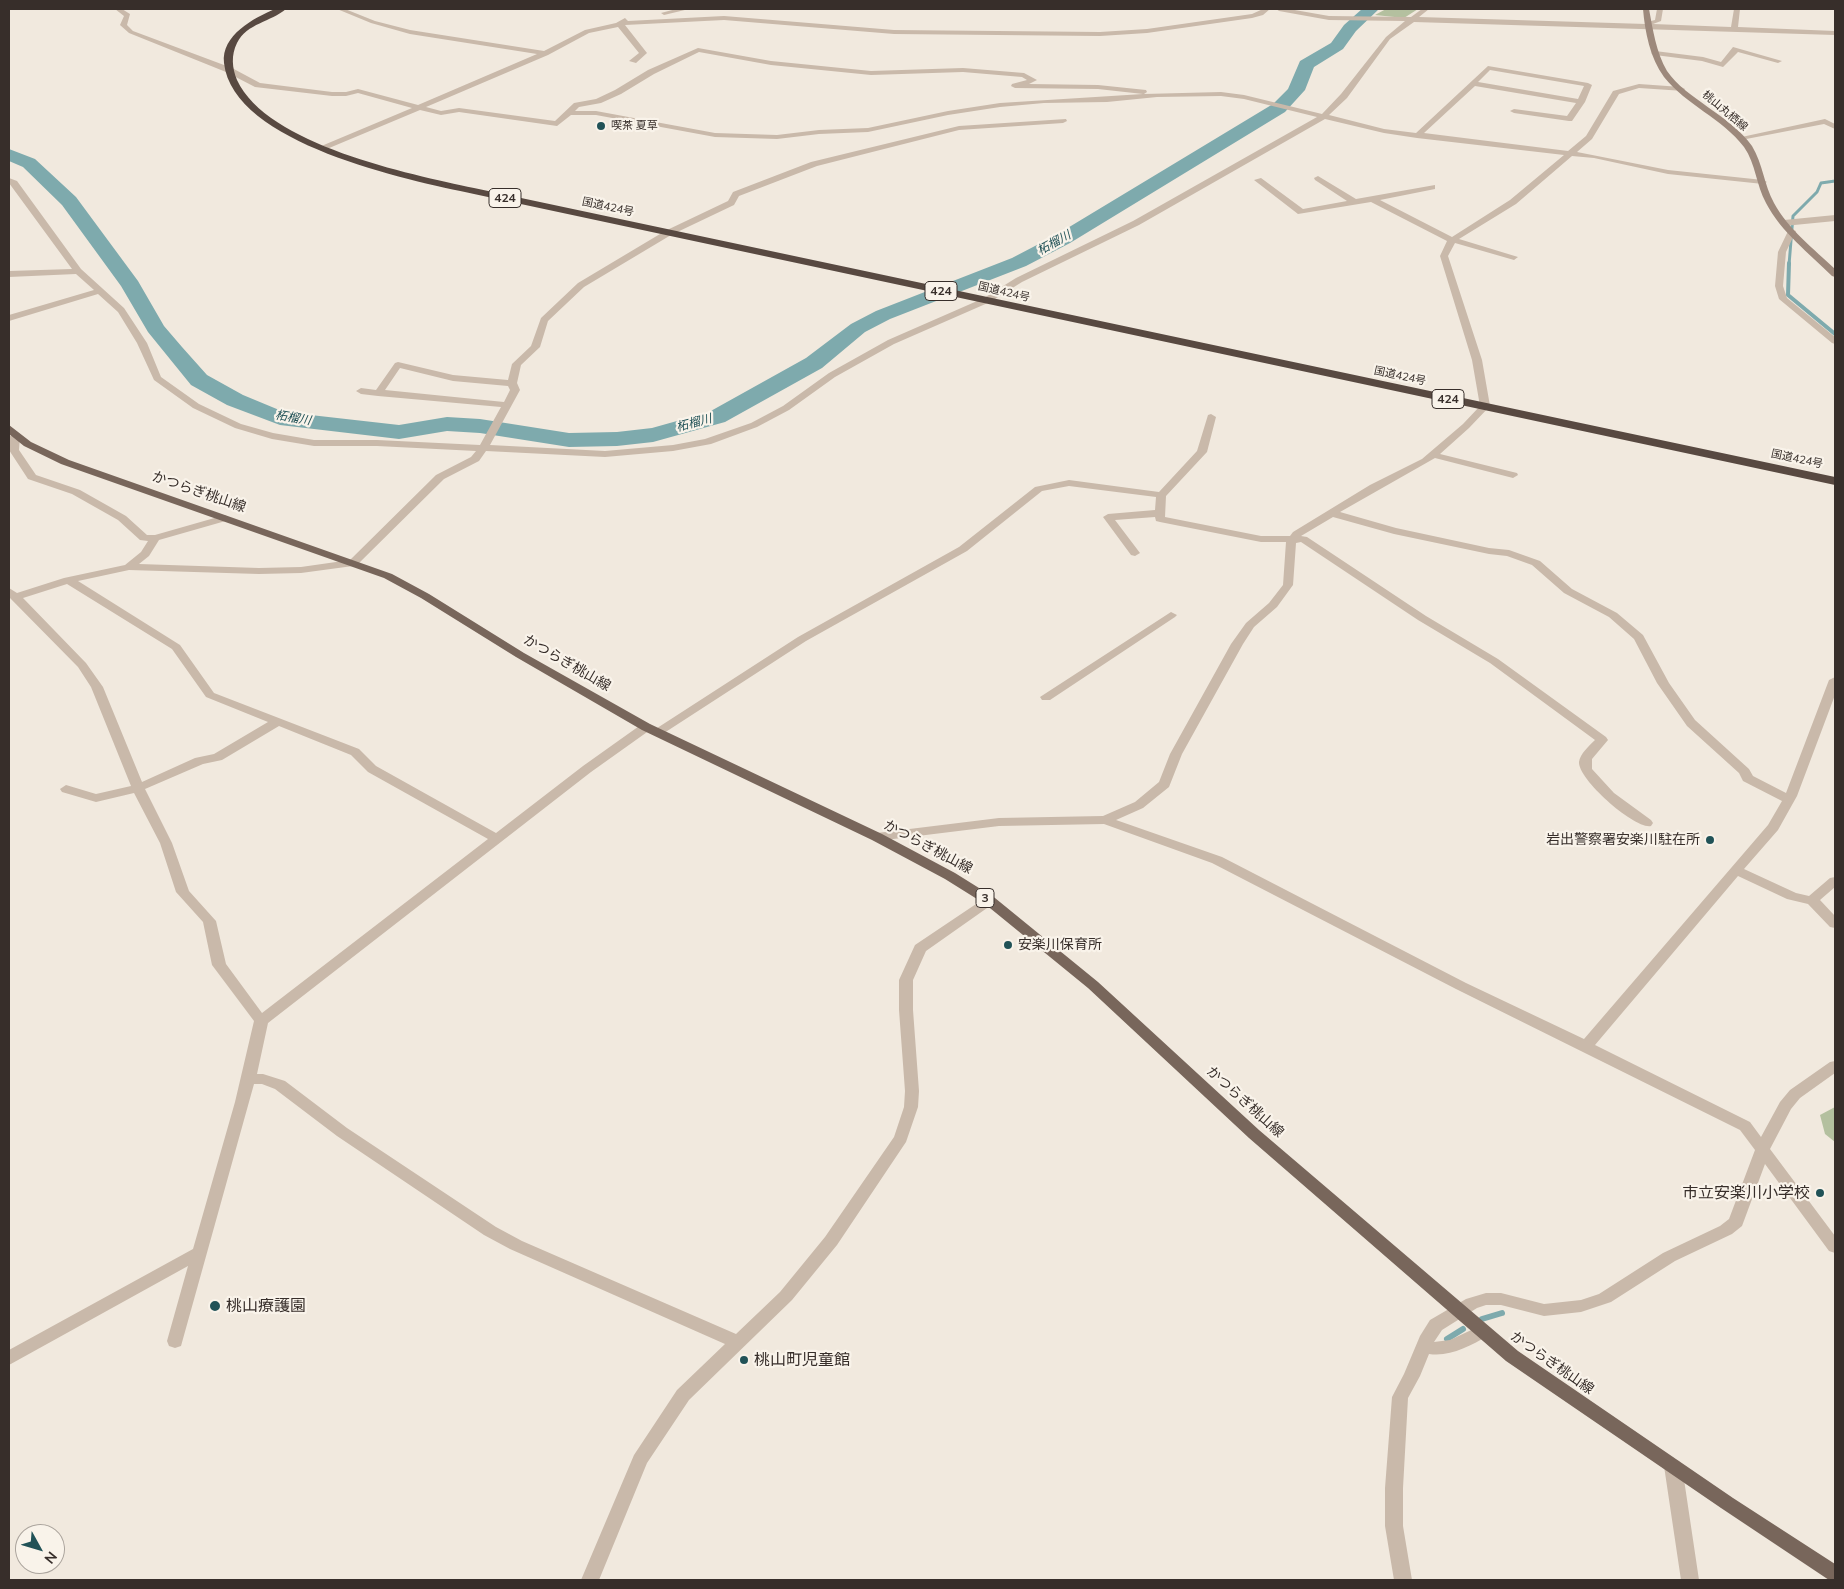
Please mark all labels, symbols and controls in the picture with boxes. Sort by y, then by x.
street label: 桃山丸栖線 [1700,88,1750,134]
place label: 喫茶 夏草 [611,119,658,133]
marker: 喫茶 夏草 [595,120,607,132]
road number: 424 [489,188,521,208]
street label: 国道424号 [581,195,635,219]
water label: 柘榴川 [1035,228,1073,258]
street label: 国道424号 [977,280,1031,304]
road number: 424 [925,282,957,300]
street label: 国道424号 [1373,364,1427,388]
road number: 424 [1432,389,1464,408]
water label: 柘榴川 [274,408,312,428]
water label: 柘榴川 [675,411,713,435]
street label: 国道424号 [1770,447,1824,471]
street label: かつらぎ桃山線 [150,468,248,516]
street label: かつらぎ桃山線 [520,631,614,695]
street label: かつらぎ桃山線 [881,817,975,877]
place label: 岩出警察署安楽川駐在所 [1546,832,1700,848]
marker: 岩出警察署安楽川駐在所 [1704,834,1716,846]
road number: 3 [976,888,994,908]
place label: 安楽川保育所 [1018,937,1102,953]
marker: 安楽川保育所 [1002,939,1014,951]
street label: かつらぎ桃山線 [1203,1063,1287,1141]
place label: 市立安楽川小学校 [1682,1183,1810,1203]
marker: 市立安楽川小学校 [1814,1187,1826,1199]
place label: 桃山療護園 [226,1296,306,1316]
marker: 桃山療護園 [208,1299,222,1313]
street label: かつらぎ桃山線 [1507,1328,1597,1398]
place label: 桃山町児童館 [754,1350,850,1370]
marker: 桃山町児童館 [738,1354,750,1366]
north arrow [15,1524,65,1574]
text: N [41,1548,61,1568]

